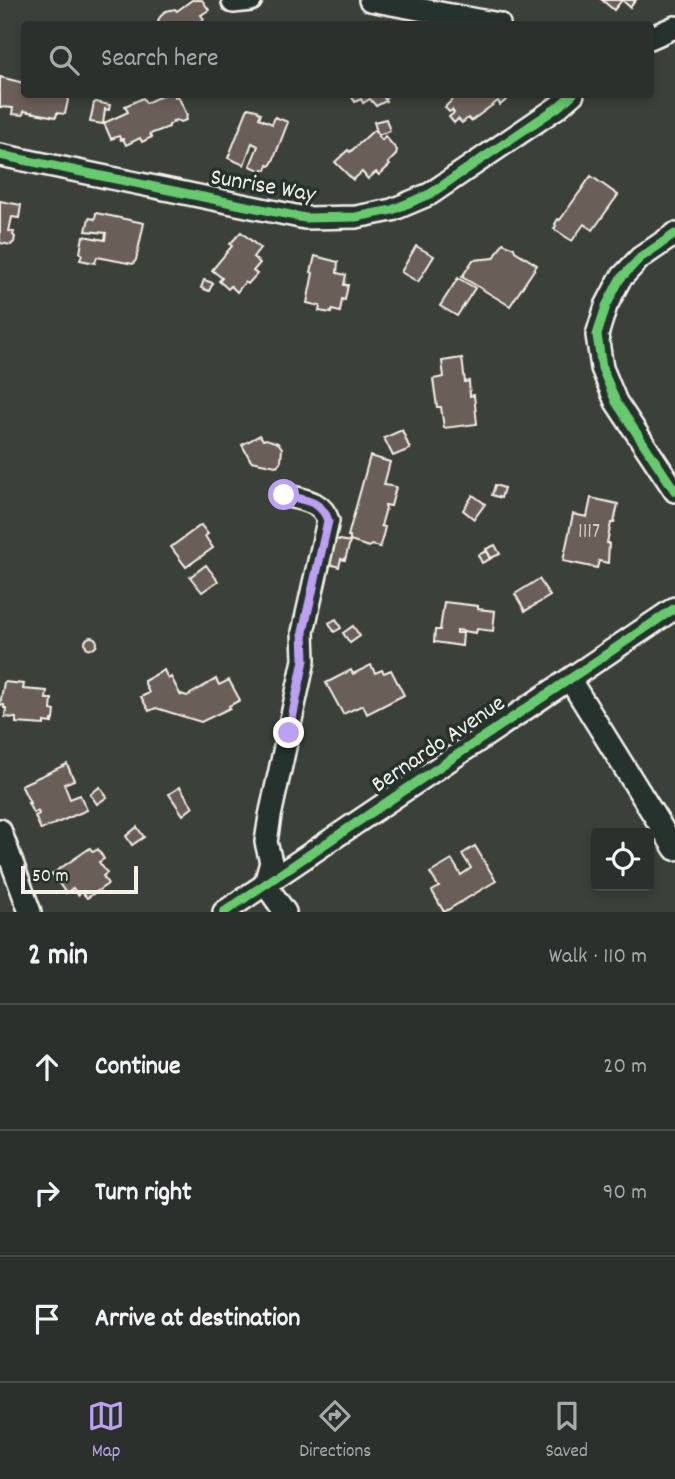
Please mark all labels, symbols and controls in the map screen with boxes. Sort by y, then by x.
search box [21,21,654,98]
icon: search [45,41,83,79]
text: Search here [101,41,219,78]
street label: Sunrise Way [208,161,320,213]
route start [268,479,299,510]
house number: 1117 [578,518,600,548]
street label: Bernardo Avenue [365,688,513,802]
route end [273,717,304,748]
map controls [591,828,654,891]
button: locate [591,828,654,891]
scale bar [21,863,138,895]
text: 50 m [32,864,69,891]
text: 2 min [28,936,88,979]
text: Walk · 110 m [549,941,647,974]
icon: ahead [28,1048,66,1086]
text: Continue [95,1049,180,1086]
text: 20 m [603,1051,647,1084]
icon: right [28,1174,66,1212]
text: Turn right [95,1175,192,1212]
text: 90 m [603,1177,647,1210]
icon: arrive [28,1300,66,1338]
text: Arrive at destination [95,1301,300,1338]
tab: Map [87,1397,125,1466]
tab: Directions [299,1397,371,1466]
tab: Saved [545,1397,588,1466]

